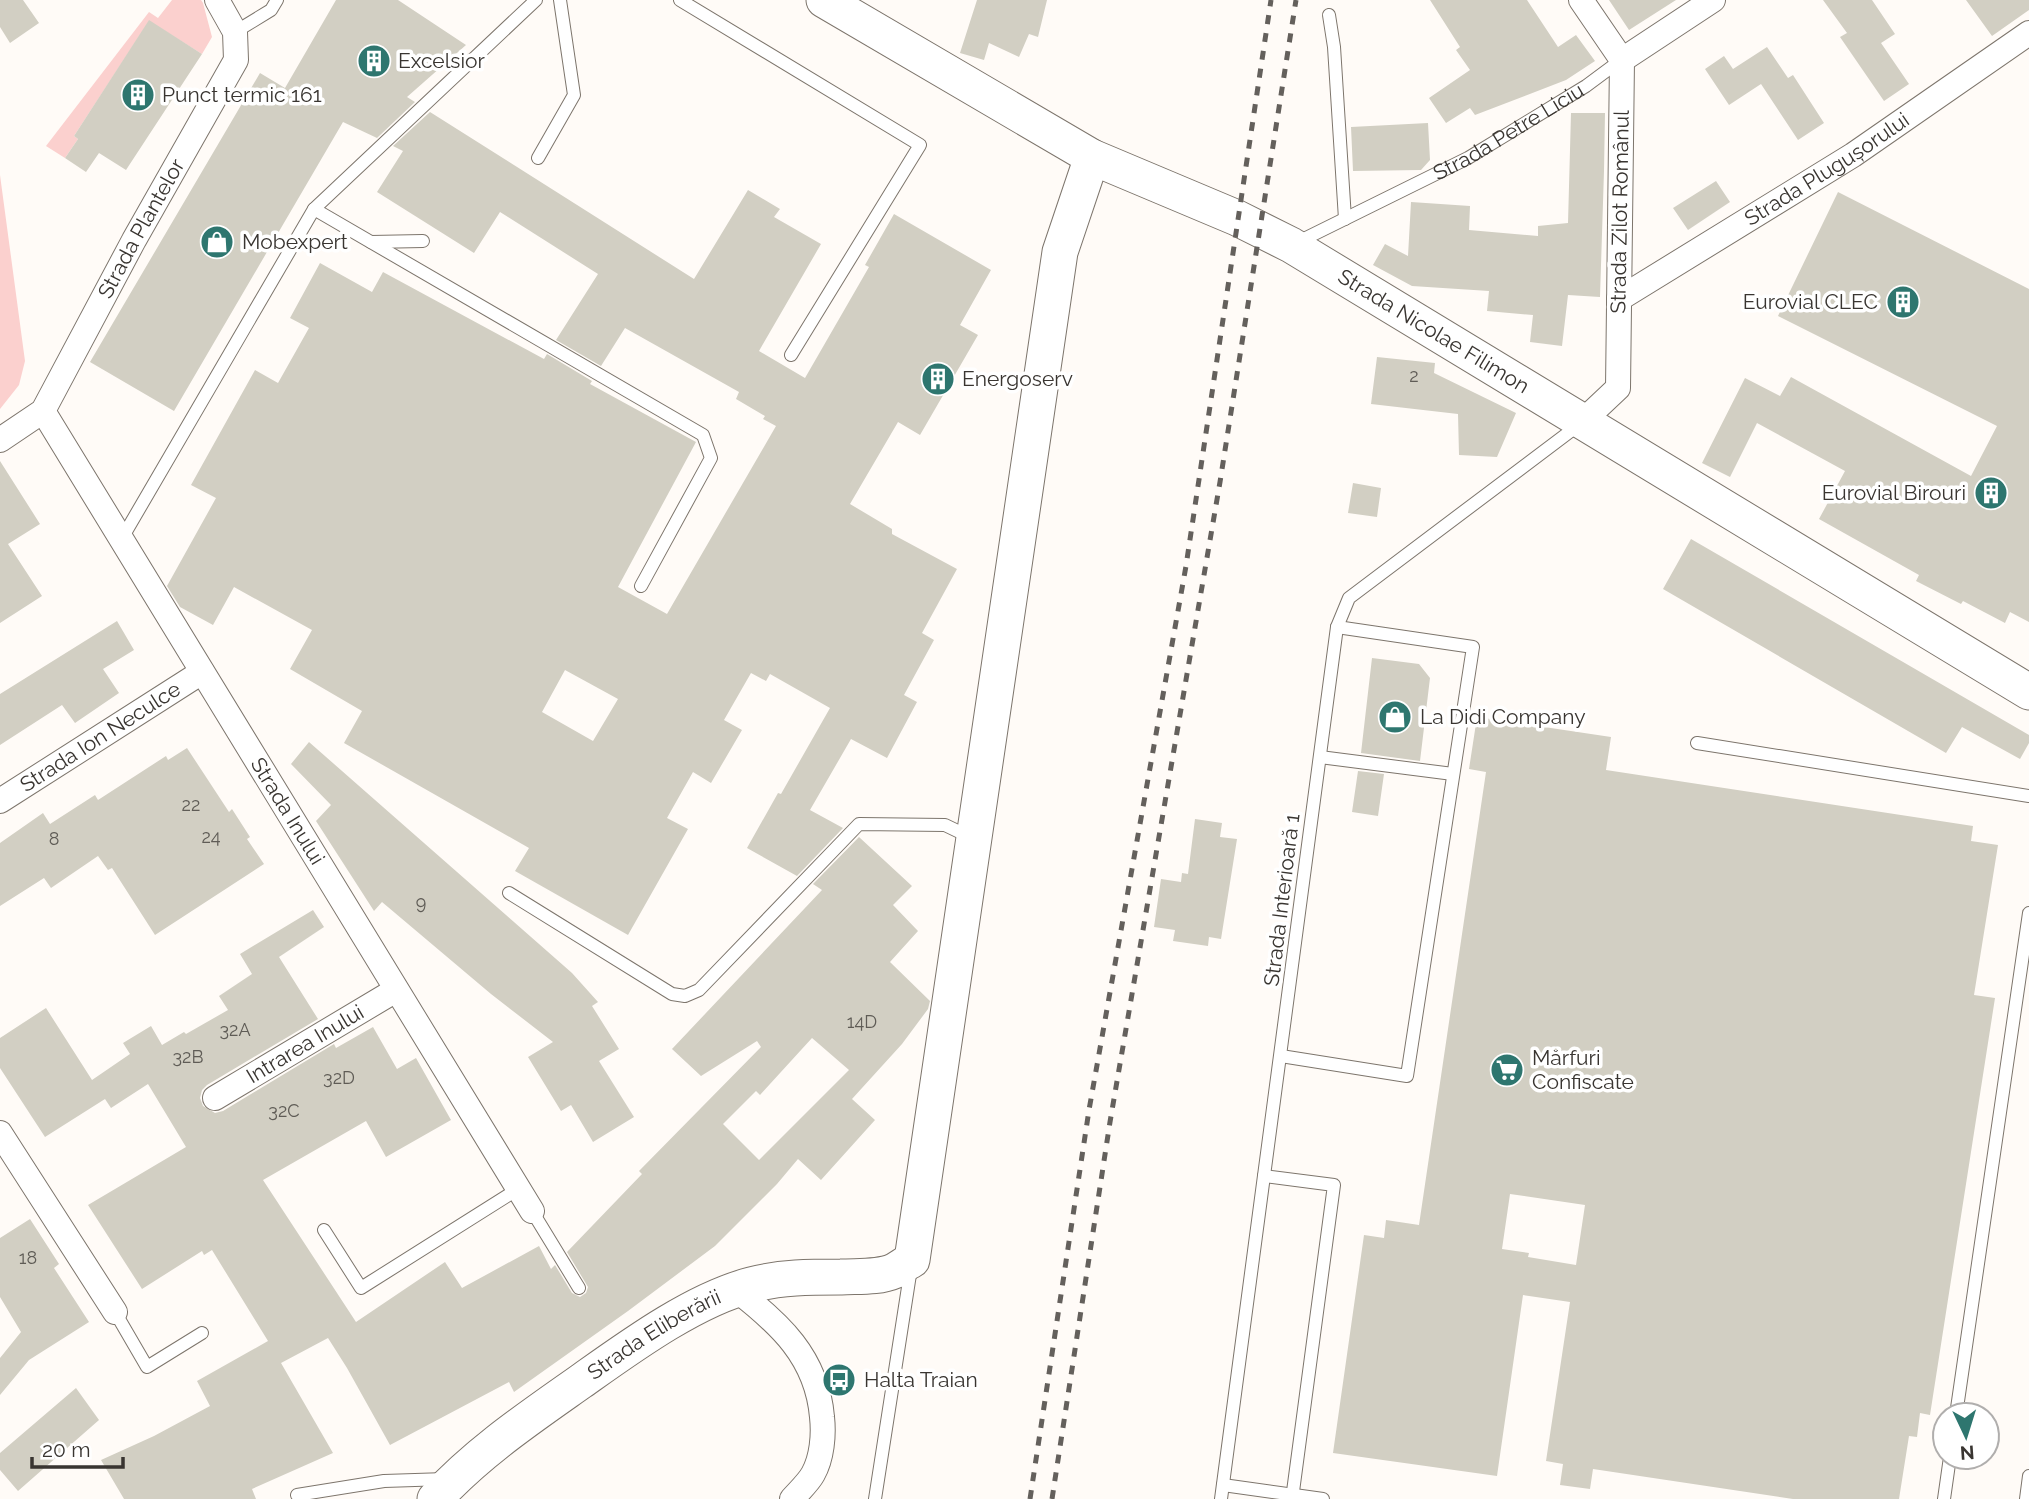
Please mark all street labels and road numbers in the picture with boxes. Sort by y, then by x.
street label: Strada Petre Liciu [1429,77,1588,185]
street label: Strada Plugușorului [1740,107,1914,231]
street label: Strada Zilot Românul [1605,110,1634,314]
street label: Strada Plantelor [92,154,190,302]
street label: Strada Nicolae Filimon [1334,263,1534,398]
street label: Strada Ion Neculce [15,676,185,797]
street label: Strada Inului [246,753,330,869]
street label: Strada Interioară 1 [1259,812,1304,988]
street label: Intrarea Inului [242,999,368,1088]
street label: Strada Eliberării [582,1284,724,1385]

